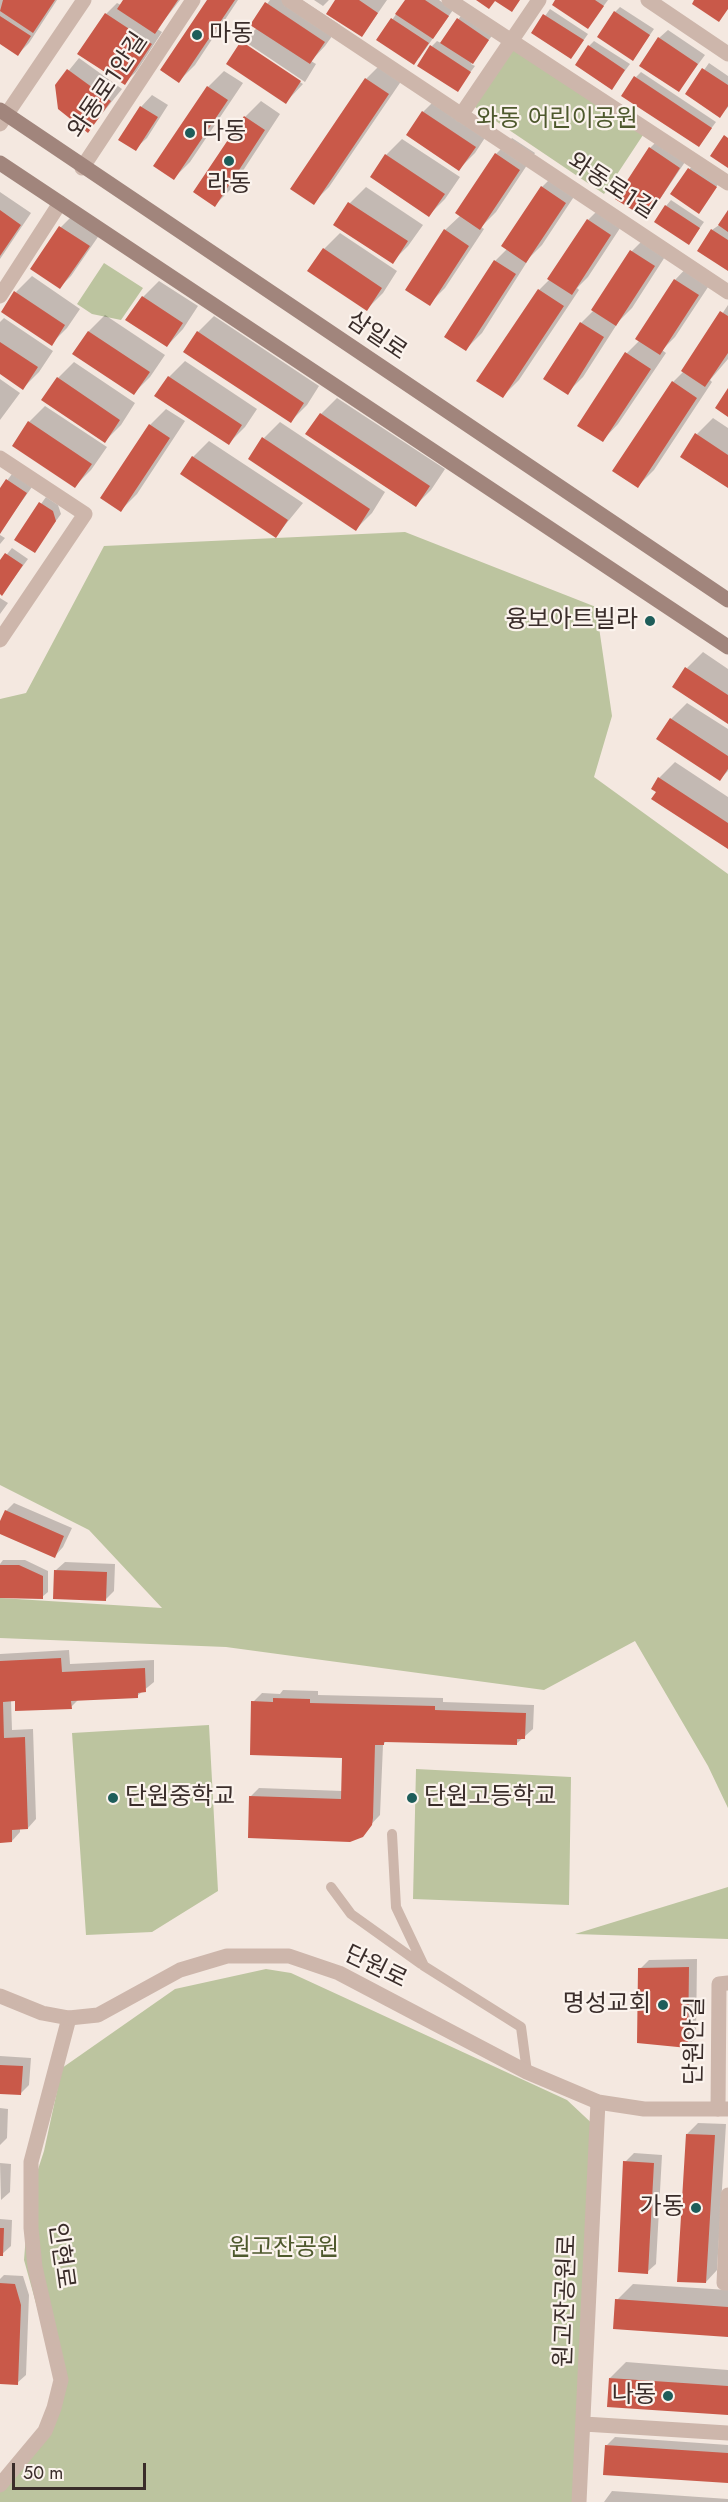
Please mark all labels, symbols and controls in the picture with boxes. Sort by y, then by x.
place label: 마동 [209,21,253,49]
street label: 와동로1안길 [63,28,155,144]
marker: 마동 [190,28,204,42]
park label: 와동 어린이공원 [476,106,638,134]
place label: 다동 [202,119,246,147]
marker: 다동 [183,126,197,140]
street label: 와동로1길 [562,148,660,226]
marker: 라동 [222,154,236,168]
place label: 라동 [207,171,251,199]
street label: 삼일로 [340,307,412,367]
place label: 융보아트빌라 [506,607,638,635]
marker: 융보아트빌라 [643,614,657,628]
place label: 단원중학교 [125,1784,235,1812]
place label: 단원고등학교 [424,1784,556,1812]
marker: 단원중학교 [106,1791,120,1805]
marker: 단원고등학교 [405,1791,419,1805]
street label: 단원로 [339,1941,411,1995]
place label: 명성교회 [563,1991,651,2019]
street label: 단원안길 [681,1997,711,2085]
marker: 명성교회 [656,1998,670,2012]
place label: 가동 [640,2194,684,2222]
marker: 가동 [689,2201,703,2215]
street label: 인현로 [41,2221,79,2291]
street label: 원고잔공원로 [550,2234,584,2368]
park label: 원고잔공원 [229,2235,339,2263]
place label: 나동 [612,2382,656,2410]
marker: 나동 [661,2389,675,2403]
scale bar [15,2451,148,2489]
text: 50 m [23,2460,63,2486]

